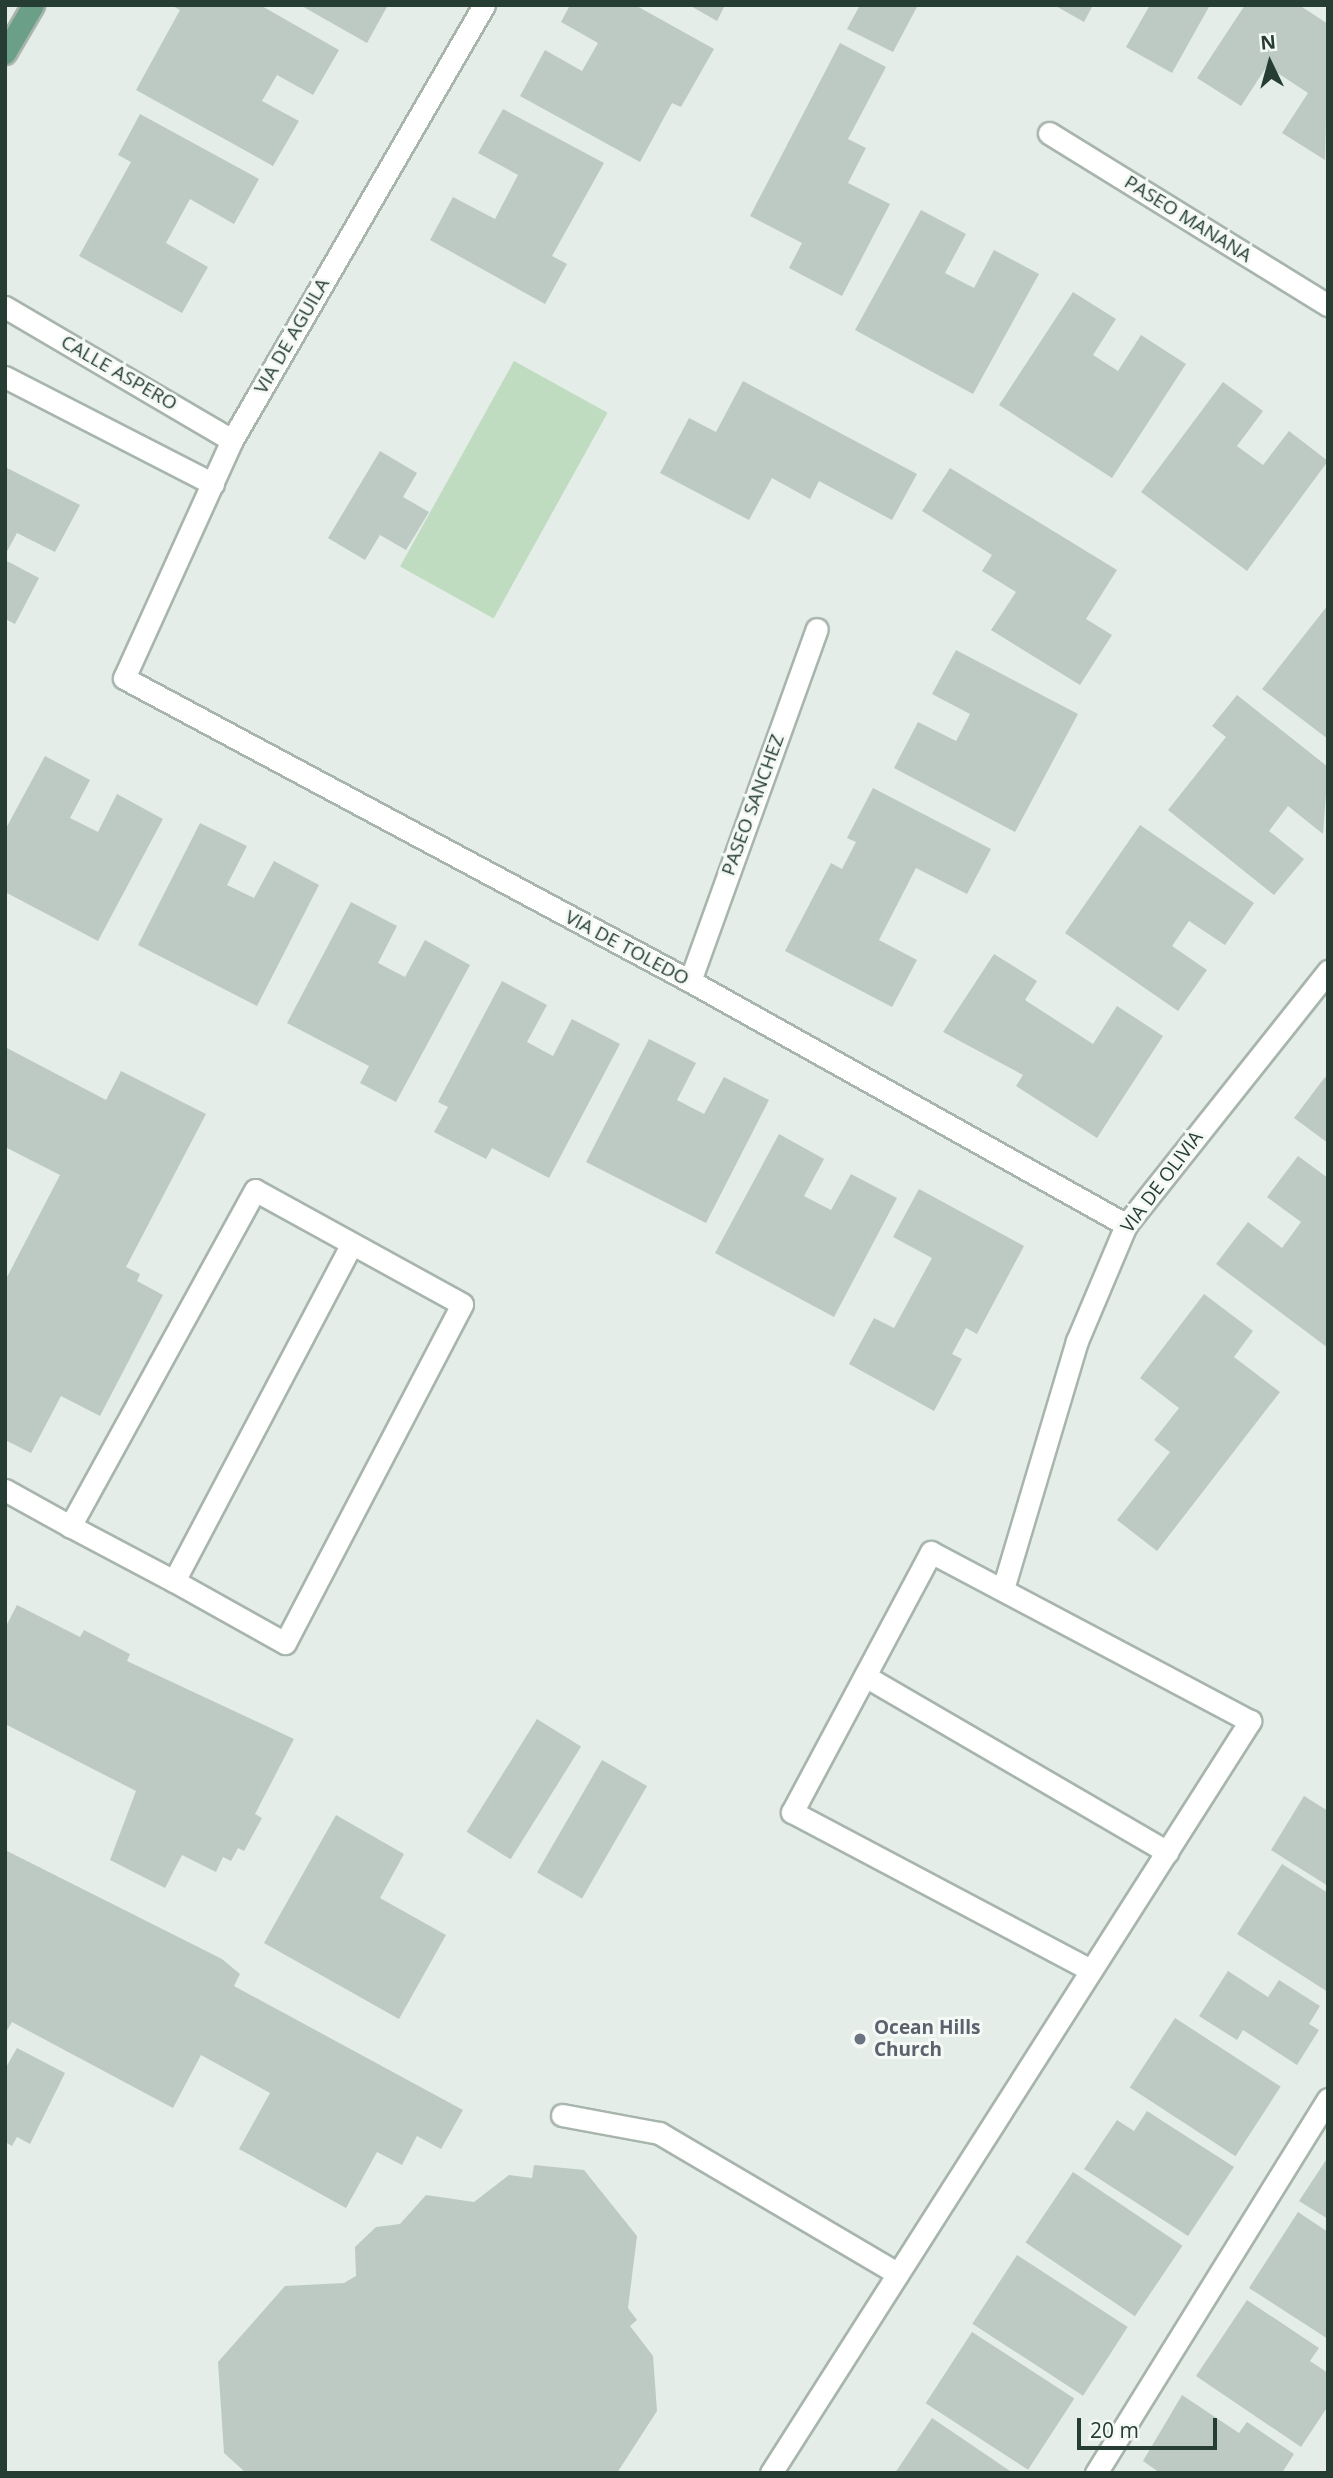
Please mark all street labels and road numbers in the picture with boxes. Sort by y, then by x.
street label: PASEO MANANA [1120,171,1256,267]
street label: VIA DE AGUILA [250,274,334,398]
street label: CALLE ASPERO [57,331,181,415]
street label: PASEO SANCHEZ [717,731,789,879]
street label: VIA DE TOLEDO [561,906,693,990]
street label: VIA DE OLIVIA [1116,1127,1208,1237]

